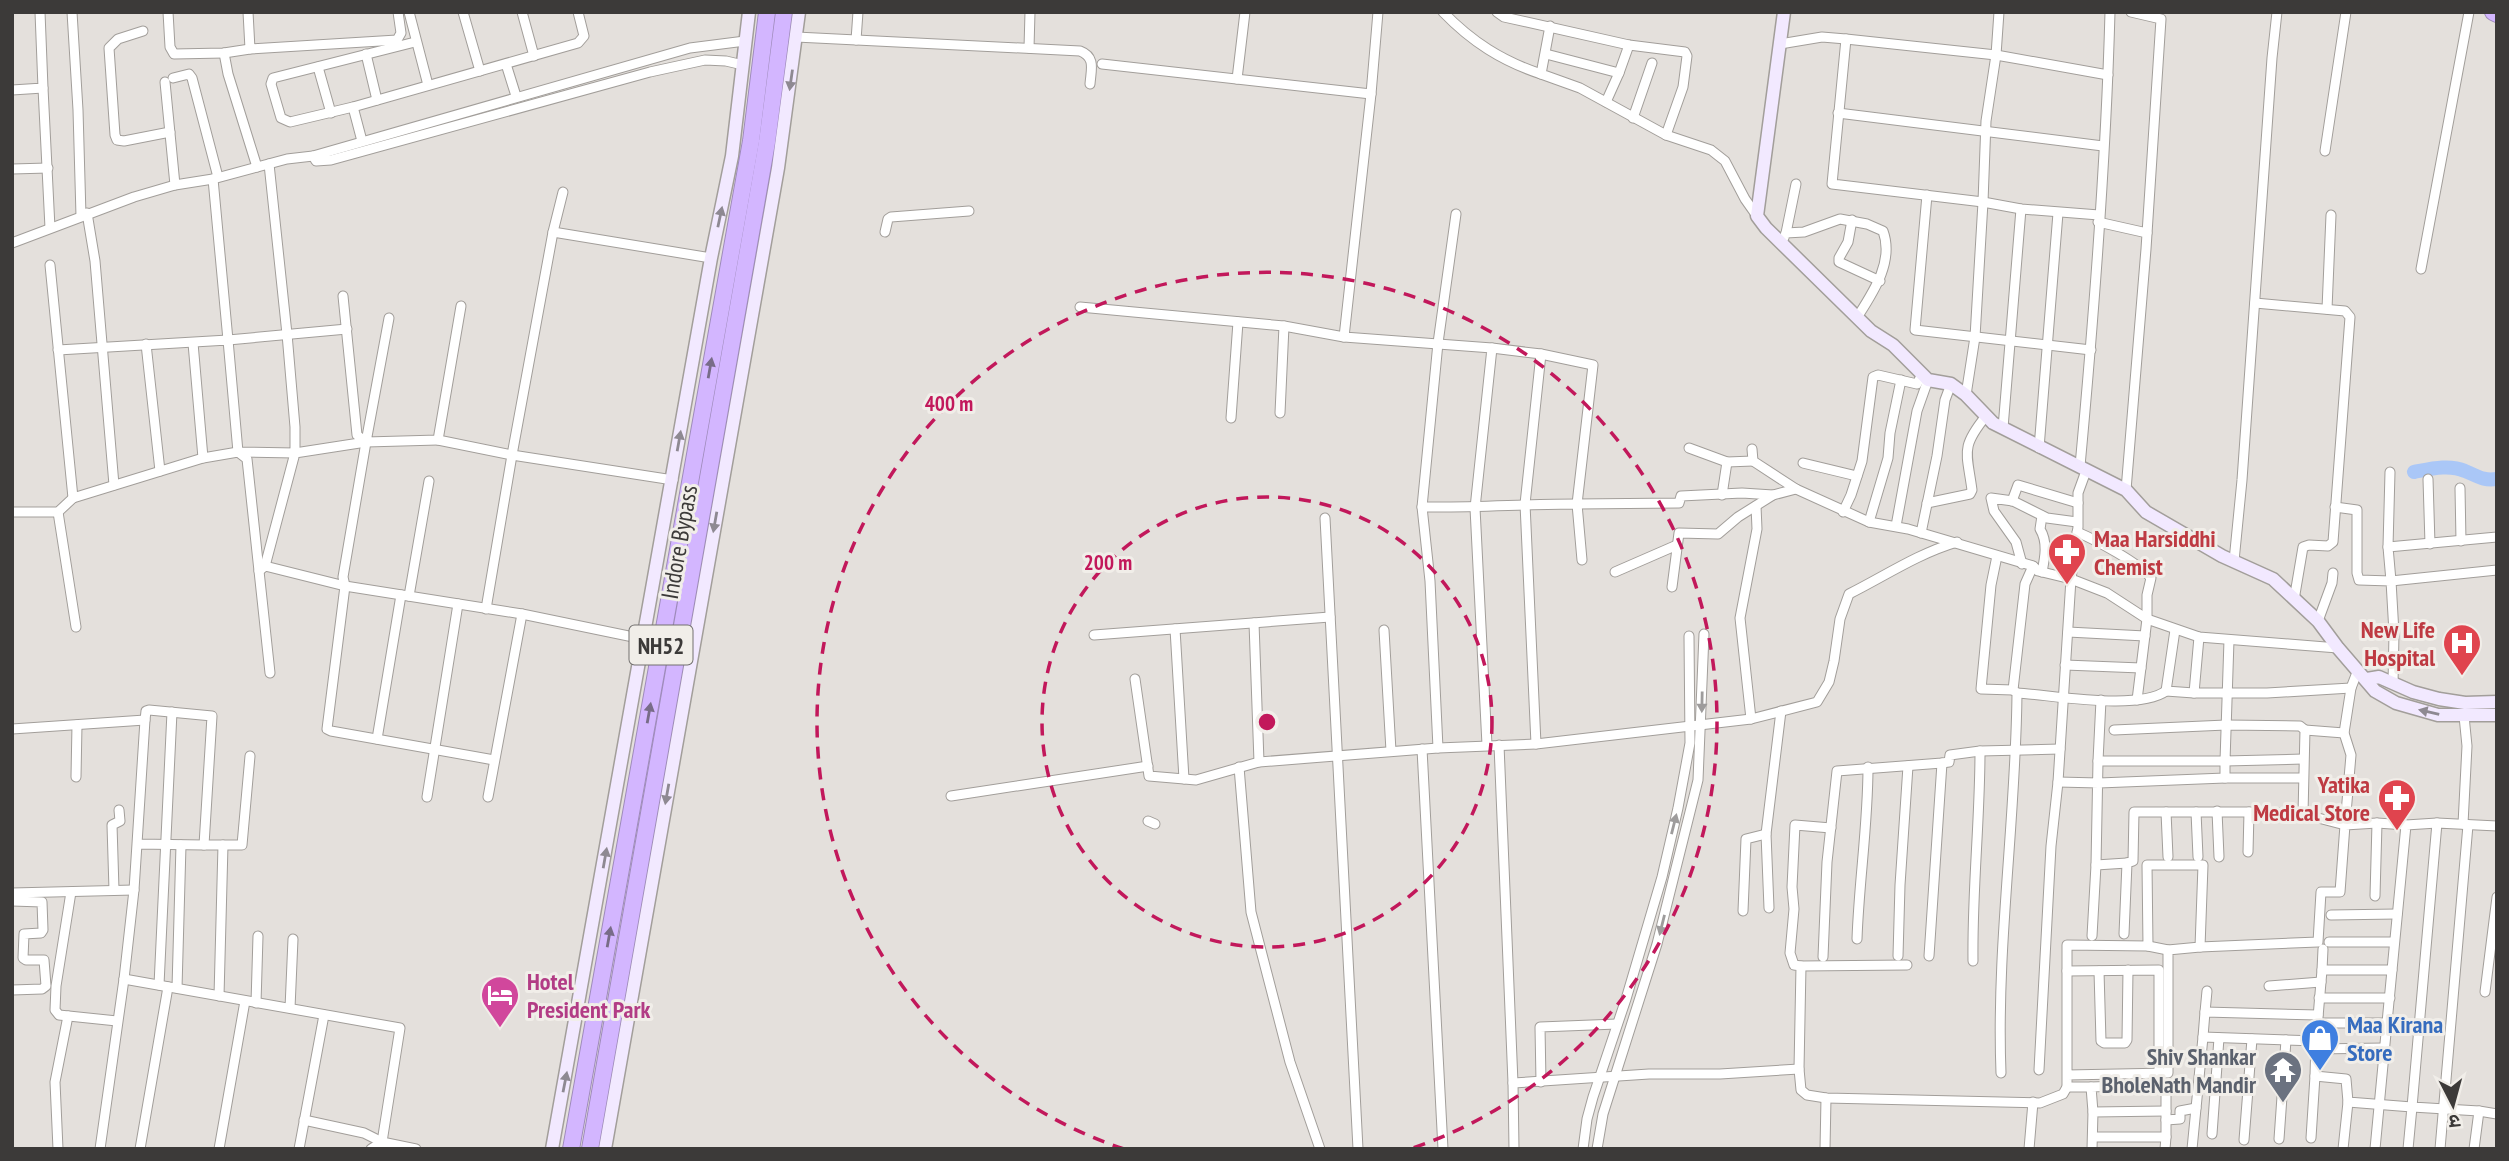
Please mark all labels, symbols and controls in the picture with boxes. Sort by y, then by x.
one-way arrow [785,69,796,91]
one-way arrow [715,206,726,228]
one-way arrow [705,357,716,379]
text: 400 m [925,390,973,417]
one-way arrow [674,430,685,452]
street label: Indore Bypass [654,483,704,601]
one-way arrow [709,511,720,533]
place label: Maa Harsiddhi Chemist [2094,523,2216,582]
pharmacy icon: Maa Harsiddhi Chemist [2046,531,2088,586]
text: 200 m [1084,549,1132,576]
place label: New Life Hospital [2361,614,2435,673]
hospital icon: New Life Hospital [2441,622,2483,677]
road number: NH52 [630,625,692,664]
one-way arrow [1697,692,1708,714]
one-way arrow [644,702,655,724]
one-way arrow [2418,706,2440,717]
centre of rings [1255,710,1279,734]
place label: Yatika Medical Store [2253,769,2370,828]
pharmacy icon: Yatika Medical Store [2376,777,2418,832]
one-way arrow [661,783,672,805]
one-way arrow [1669,813,1680,835]
one-way arrow [600,847,611,869]
one-way arrow [1656,914,1667,936]
one-way arrow [604,926,615,948]
place label: Hotel President Park [527,966,650,1025]
hotel icon: Hotel President Park [479,974,521,1029]
place label: Maa Kirana Store [2347,1009,2443,1068]
shop icon: Maa Kirana Store [2299,1017,2341,1072]
place label: Shiv Shankar BholeNath Mandir [2101,1041,2257,1100]
temple icon: Shiv Shankar BholeNath Mandir [2262,1049,2304,1104]
north arrow [2418,1070,2488,1140]
one-way arrow [560,1071,571,1093]
text: उ [2447,1109,2462,1135]

